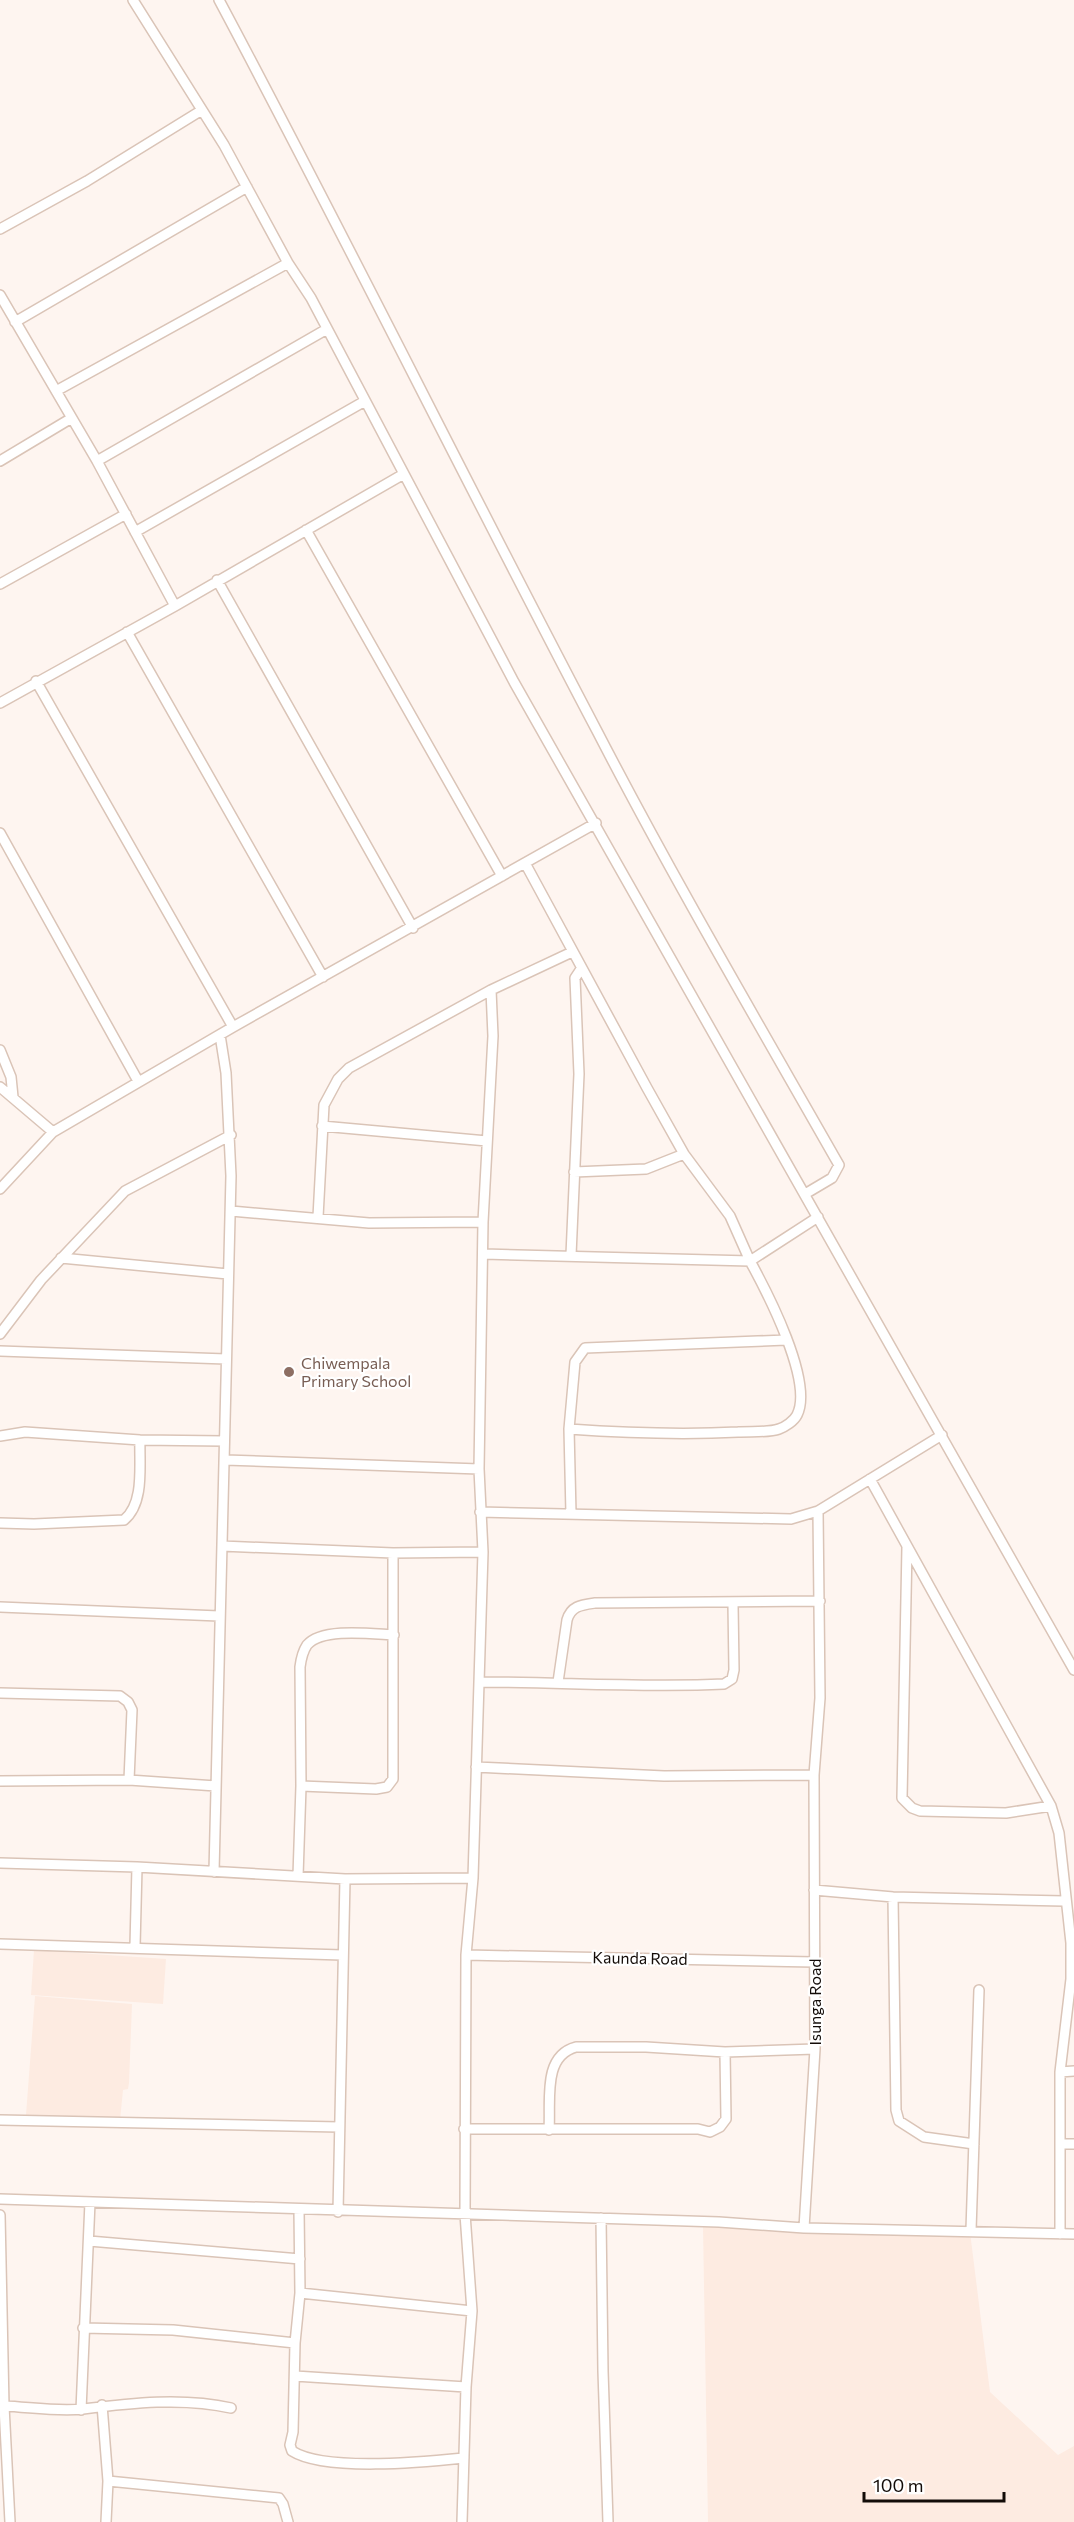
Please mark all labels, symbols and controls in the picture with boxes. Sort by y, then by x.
place label: Chiwempala Primary School [301,1353,411,1390]
marker: Chiwempala Primary School [282,1365,296,1379]
street label: Kaunda Road [592,1947,688,1968]
street label: Isunga Road [805,1958,824,2046]
scale bar [864,2465,1004,2503]
text: 100 m [873,2474,923,2496]

